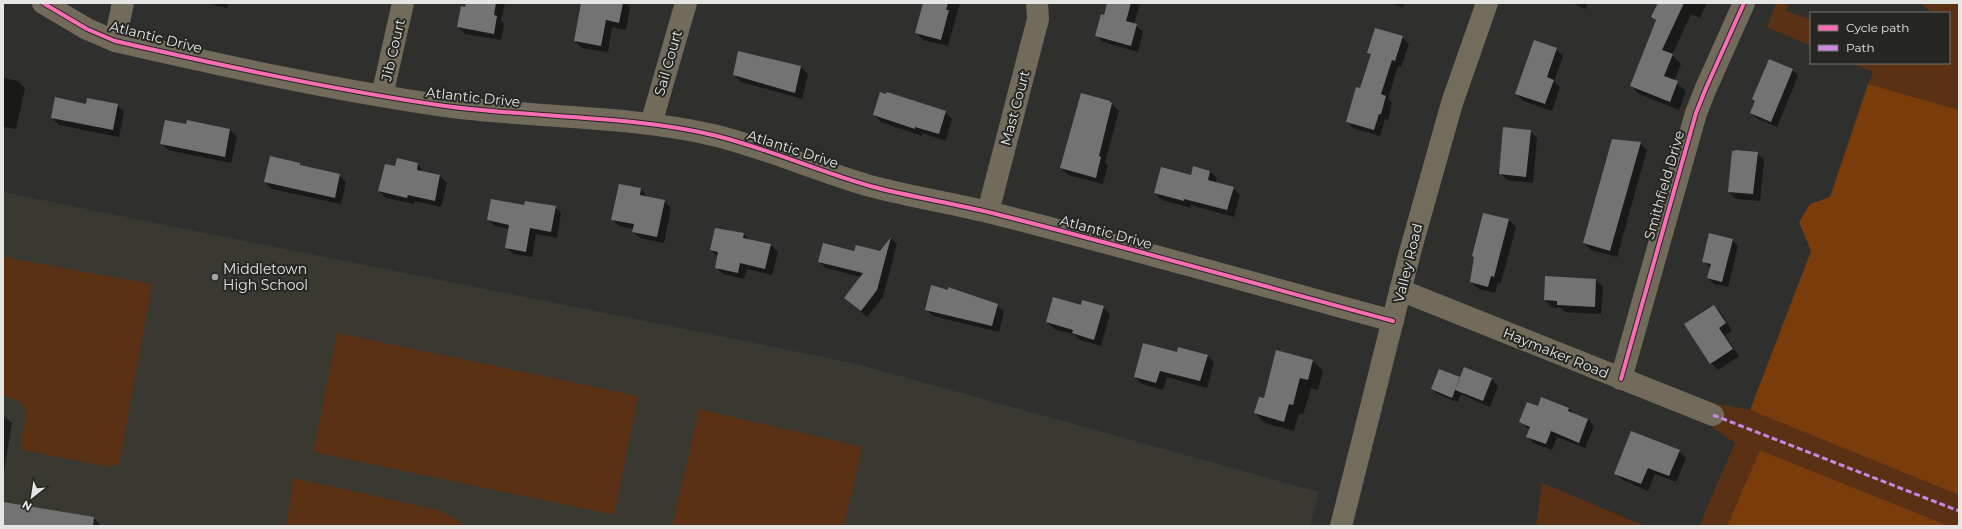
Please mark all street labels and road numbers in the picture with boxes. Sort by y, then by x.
street label: Atlantic Drive [108,17,204,57]
street label: Jib Court [377,17,409,84]
street label: Sail Court [650,28,686,98]
street label: Mast Court [996,68,1034,148]
street label: Atlantic Drive [425,83,521,111]
street label: Atlantic Drive [745,126,841,172]
street label: Smithfield Drive [1640,128,1688,242]
street label: Atlantic Drive [1058,211,1154,253]
street label: Valley Road [1389,222,1427,304]
street label: Haymaker Road [1500,324,1612,382]

